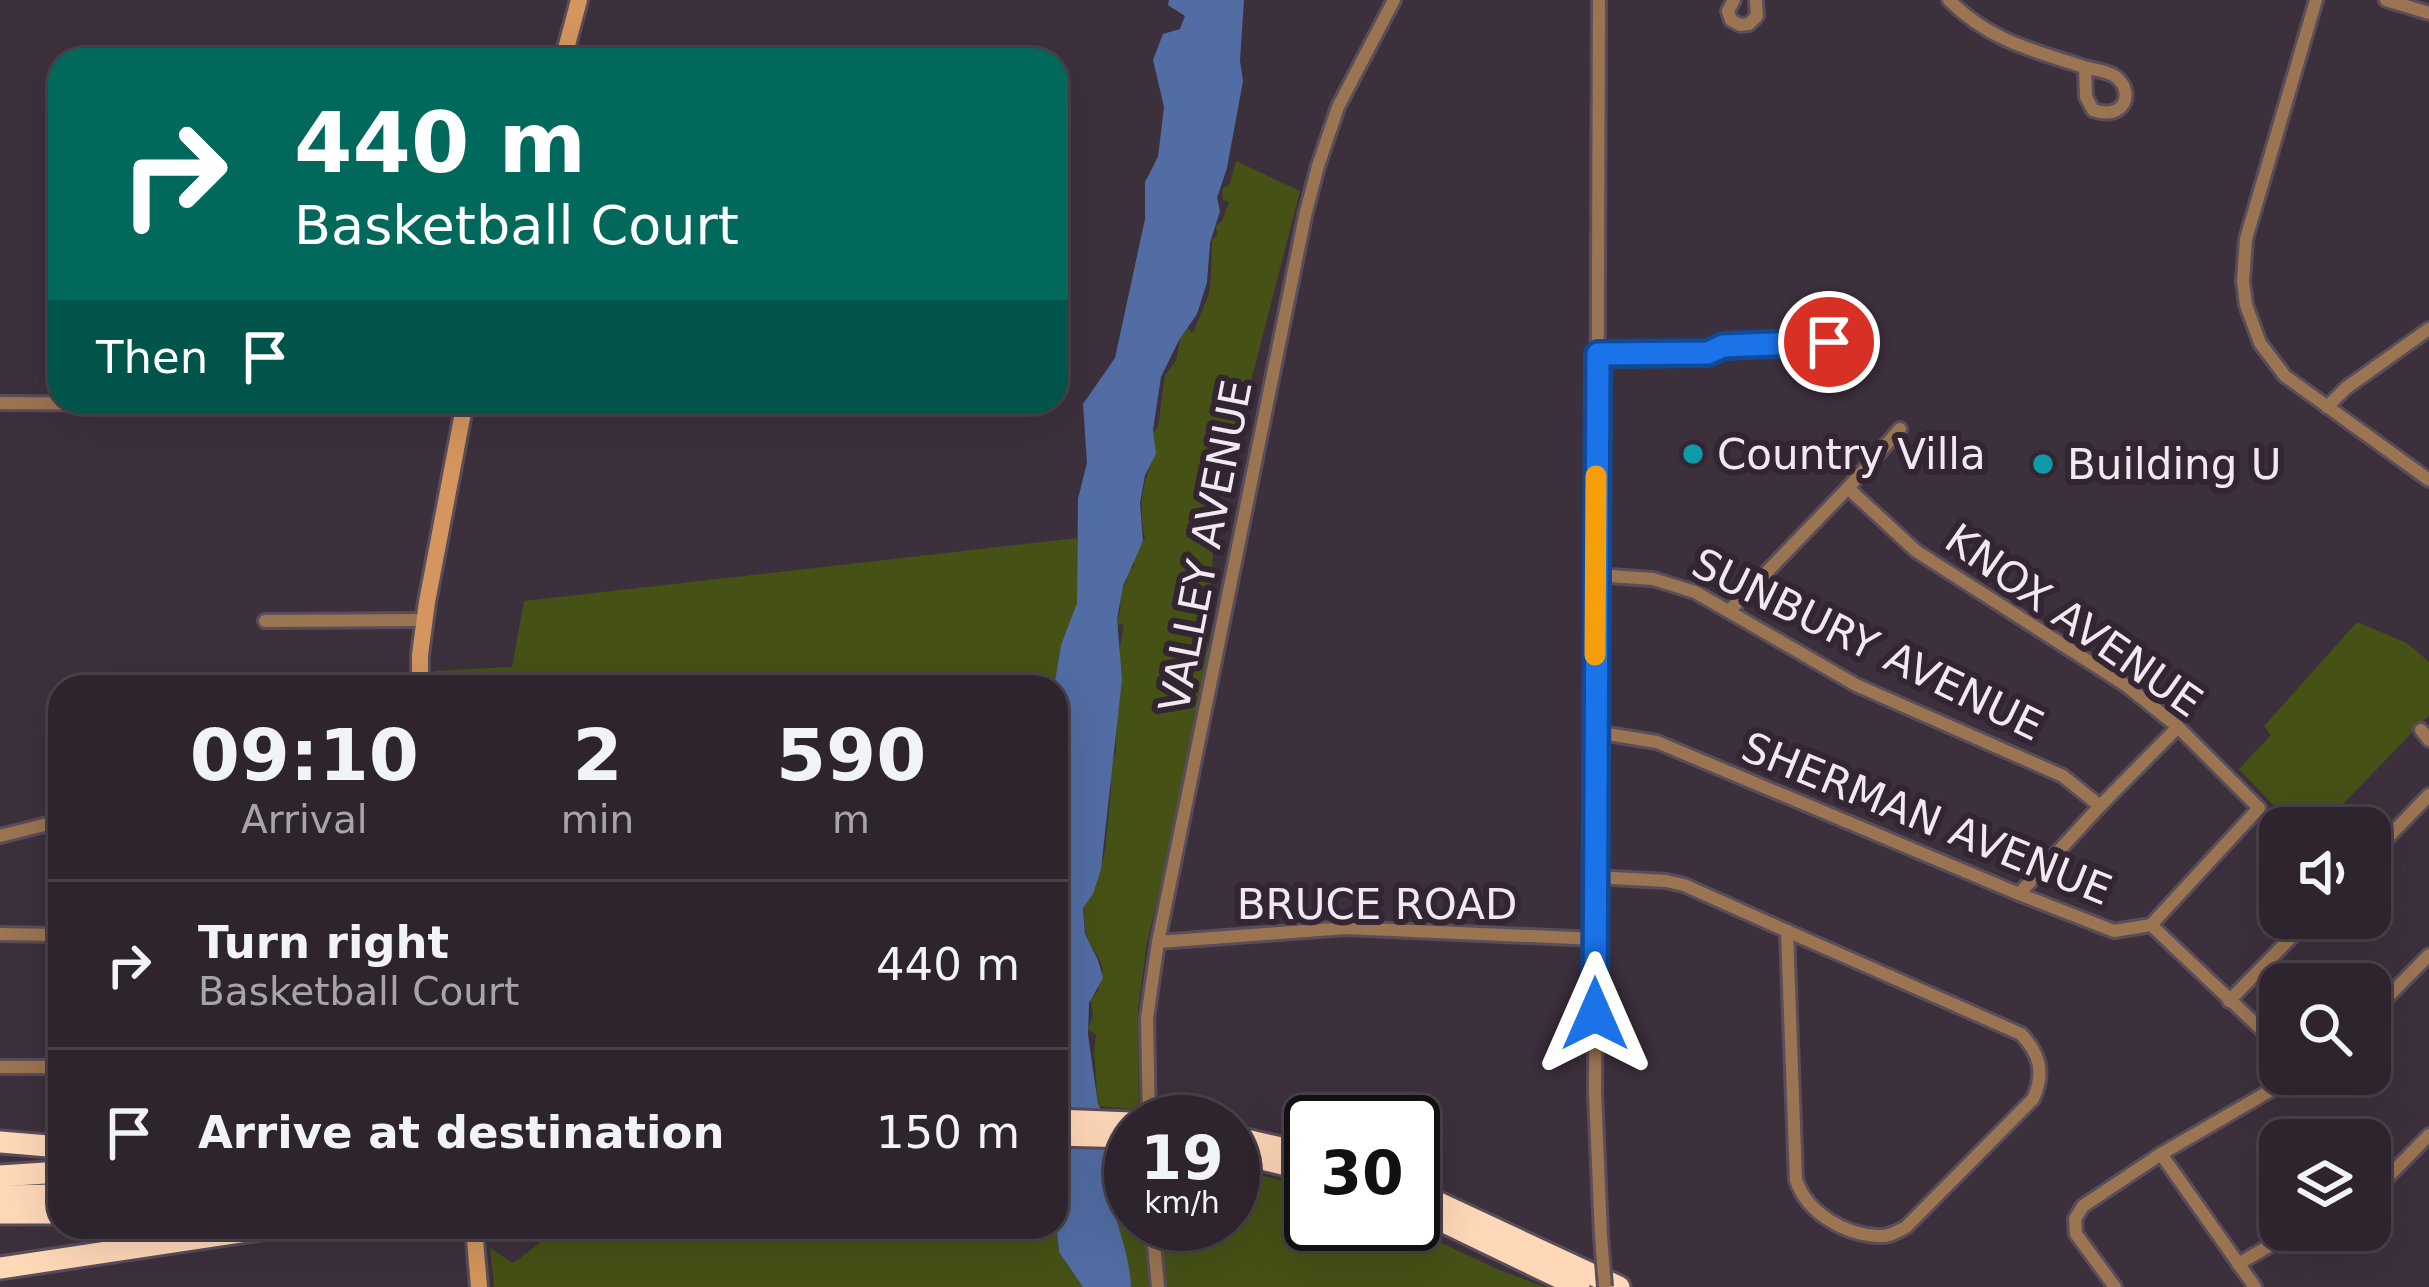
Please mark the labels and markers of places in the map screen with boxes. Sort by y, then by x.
pin [1778,291,1880,393]
place label: Country Villa [1717,430,1986,479]
place label: Building U [2067,440,2281,489]
marker: Country Villa [1680,441,1706,467]
marker: Building U [2030,451,2056,477]

